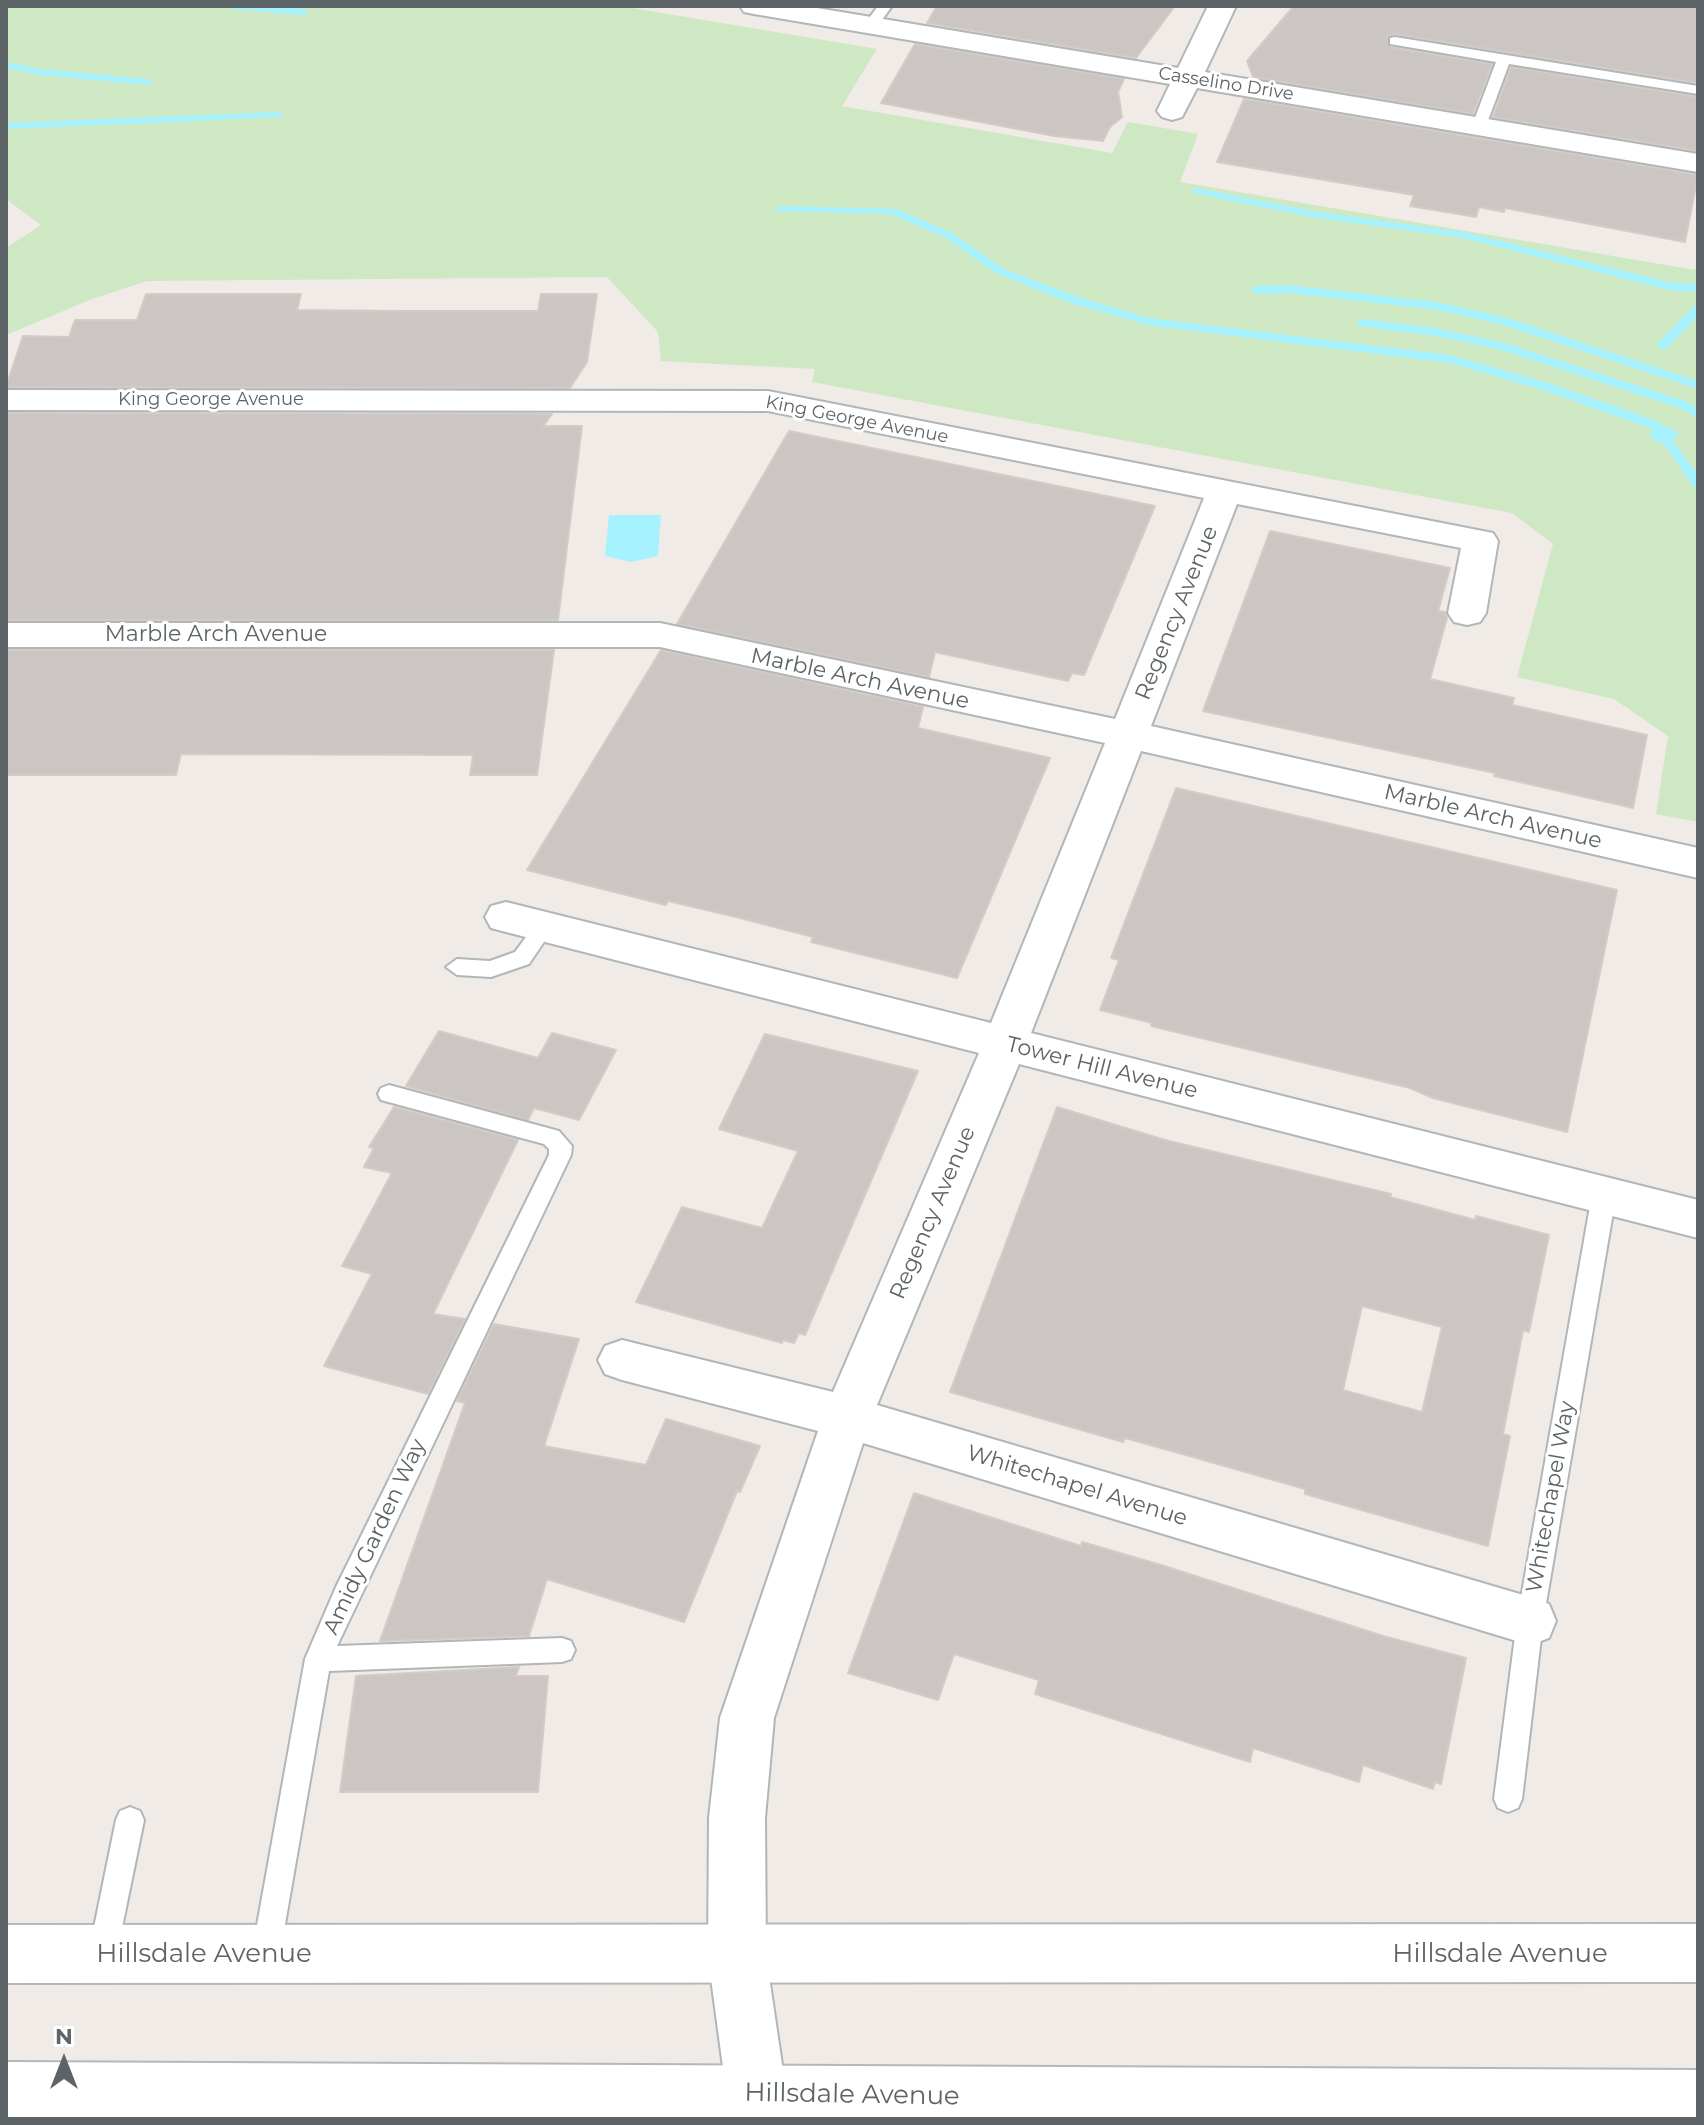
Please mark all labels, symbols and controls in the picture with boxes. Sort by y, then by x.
street label: Casselino Drive [1157,63,1295,105]
street label: King George Avenue [118,389,304,411]
street label: King George Avenue [764,392,950,448]
street label: Regency Avenue [1130,522,1224,704]
street label: Marble Arch Avenue [105,622,327,648]
street label: Marble Arch Avenue [748,643,972,715]
street label: Marble Arch Avenue [1382,779,1604,855]
street label: Tower Hill Avenue [1004,1031,1200,1105]
street label: Regency Avenue [885,1122,981,1304]
street label: Whitechapel Way [1521,1399,1581,1595]
street label: Amidy Garden Way [318,1435,432,1639]
street label: Whitechapel Avenue [963,1440,1191,1532]
street label: Hillsdale Avenue [96,1938,312,1970]
street label: Hillsdale Avenue [1392,1938,1608,1970]
north arrow [24,2021,104,2101]
text: N [55,2023,73,2050]
street label: Hillsdale Avenue [744,2078,960,2112]

